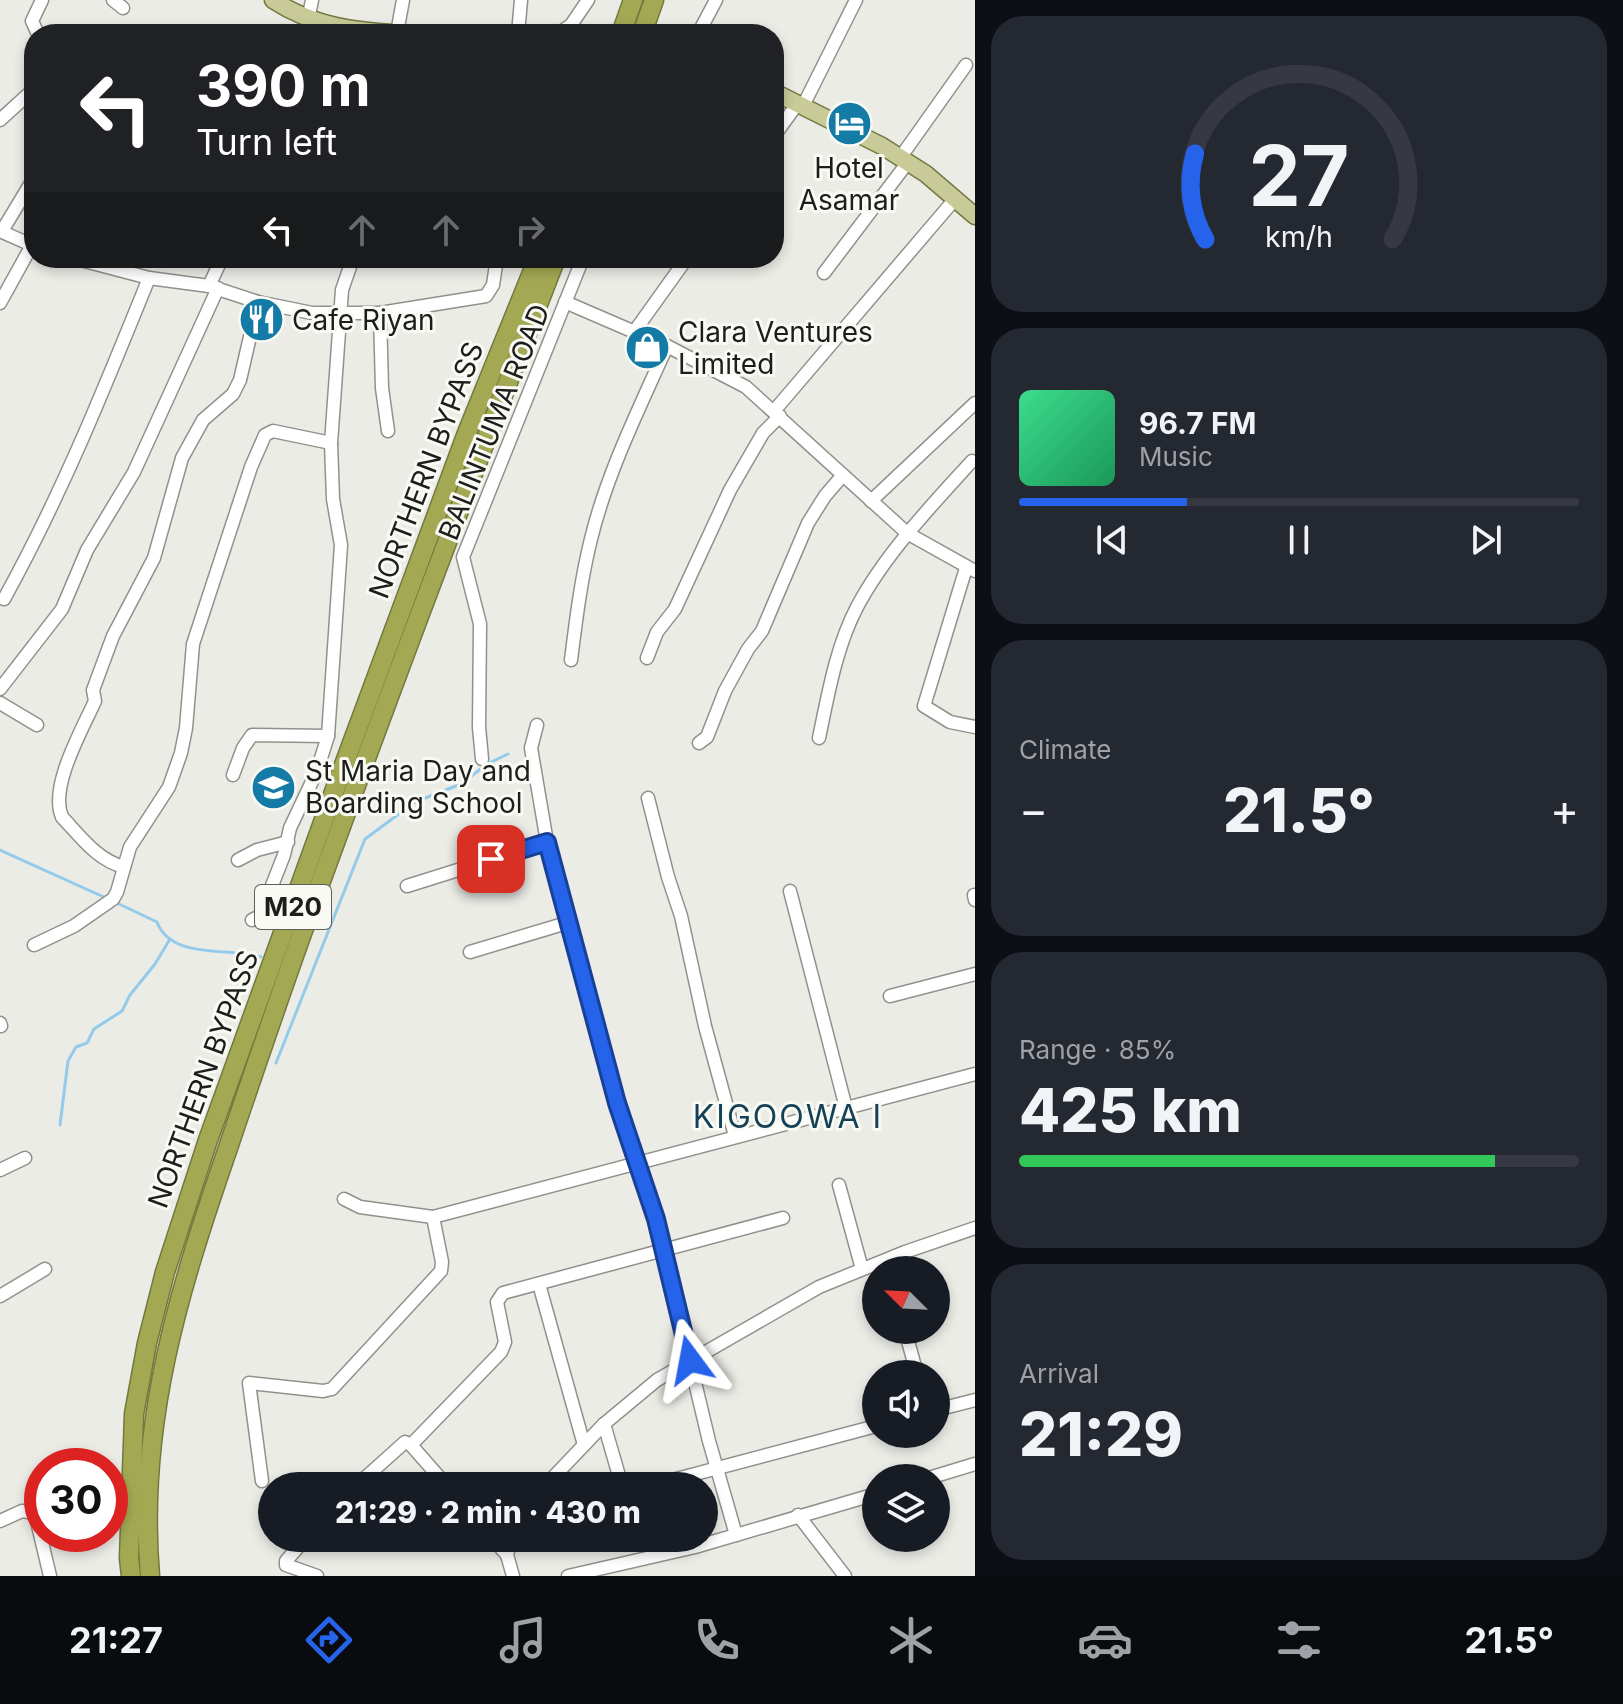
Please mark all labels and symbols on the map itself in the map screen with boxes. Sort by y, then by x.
hotel icon: Hotel Asamar [825,99,873,147]
place label: Hotel Asamar [799,151,899,217]
restaurant icon: Cafe Riyan [237,296,285,344]
street label: BALINTUMA ROAD [431,299,557,545]
place label: Cafe Riyan [292,303,435,337]
place label: Clara Ventures Limited [678,315,873,381]
shop icon: Clara Ventures Limited [623,324,671,372]
street label: NORTHERN BYPASS [361,337,491,603]
place label: St Maria Day and Boarding School [305,754,531,820]
school or university icon: St Maria Day and Boarding School [250,763,298,811]
pin [457,825,525,893]
road number: M20 [255,885,331,929]
street label: NORTHERN BYPASS [141,946,265,1212]
district label: KIGOOWA I [693,1097,883,1136]
north arrow [862,1256,950,1344]
position arrow [648,1318,732,1402]
speed limit sign: 30 [24,1448,128,1552]

